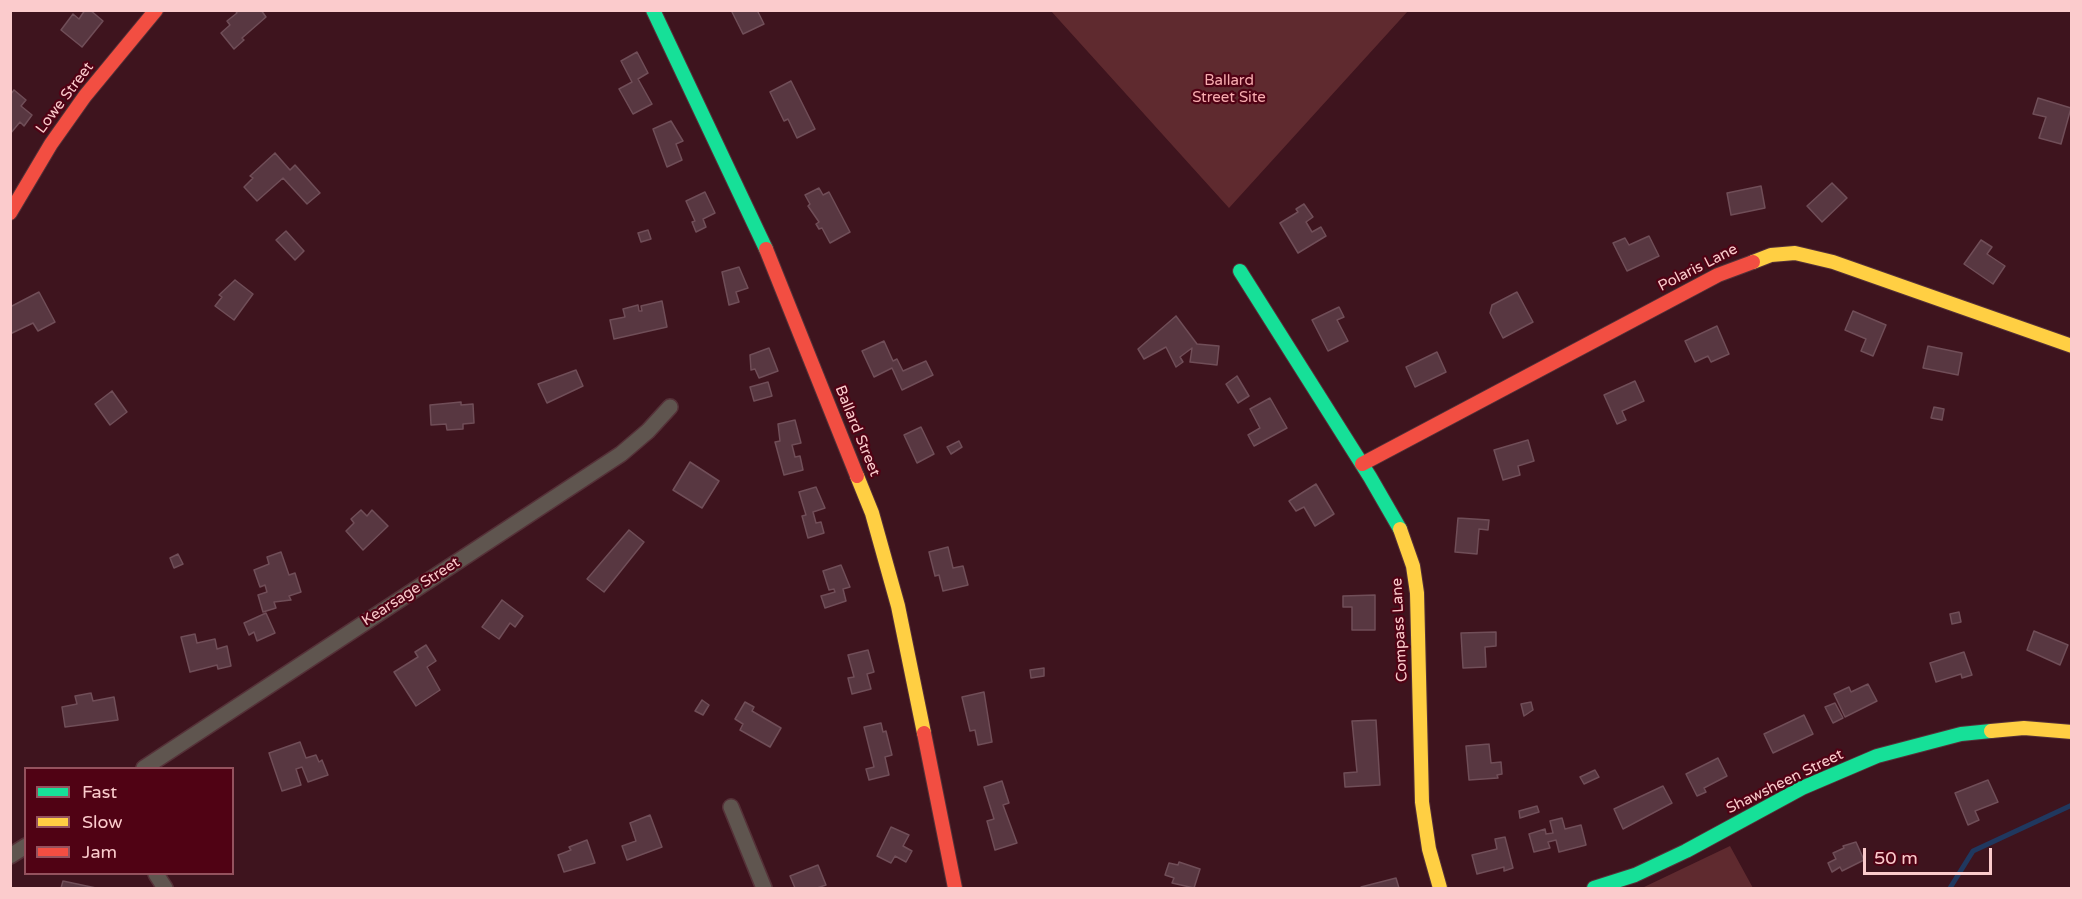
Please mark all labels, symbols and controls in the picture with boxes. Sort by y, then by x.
street label: Lowe Street [32,59,98,137]
park label: Ballard Street Site [1192,72,1266,107]
street label: Polaris Lane [1655,240,1741,296]
street label: Ballard Street [831,383,883,479]
street label: Kearsage Street [359,554,463,630]
street label: Compass Lane [1388,578,1412,682]
street label: Shawsheen Street [1724,746,1846,818]
legend [24,767,234,875]
text: Fast [82,781,117,803]
text: Slow [82,811,123,833]
scale bar [1866,836,1995,874]
text: Jam [82,841,117,863]
text: 50 m [1874,847,1918,869]

